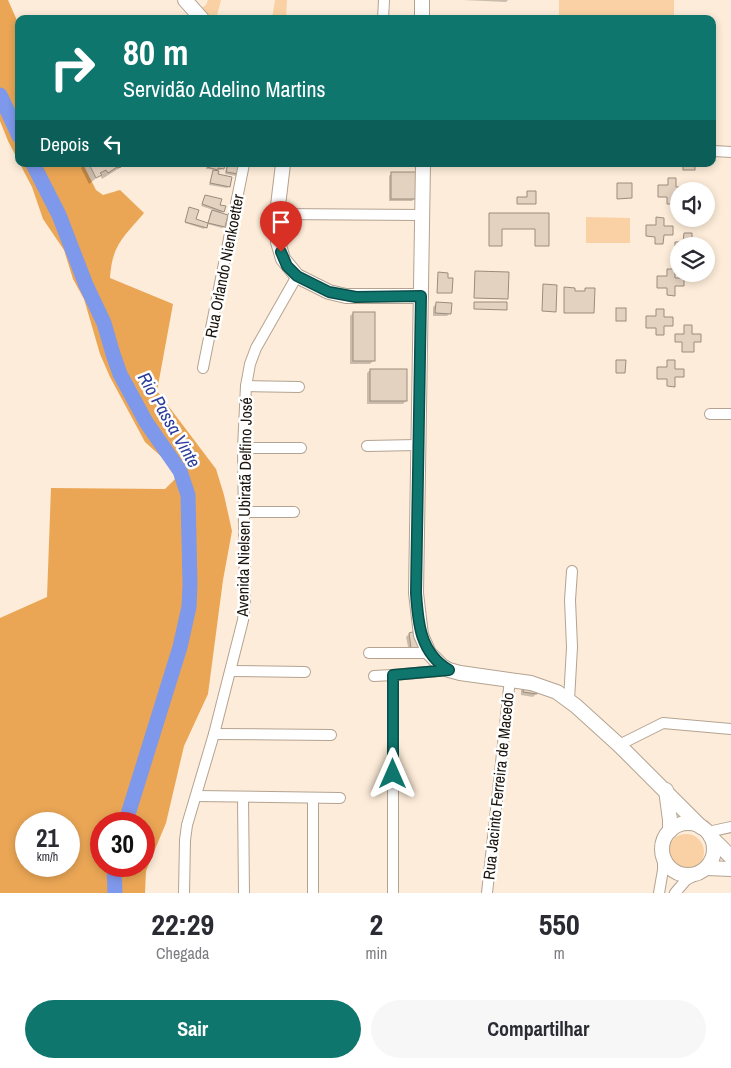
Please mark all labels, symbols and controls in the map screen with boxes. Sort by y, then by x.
text: 80 m [123,29,188,76]
icon: right [40,35,105,100]
text: Servidão Adelino Martins [123,74,326,104]
icon: left [99,130,127,158]
text: Depois [40,131,89,157]
map controls [670,182,715,282]
button: sound [670,182,715,227]
street label: Rua Orlando Nienkoetter [199,192,249,340]
pin [260,201,302,252]
icon: arrive [267,208,295,236]
button: layers [670,237,715,282]
water label: Rio Passa Vinte [132,367,207,472]
street label: Avenida Nielsen Ubiratã Delfino José [231,397,257,618]
street label: Rua Jacinto Ferreira de Macedo [477,691,519,881]
position arrow [366,747,418,799]
speed limit sign: 30 [90,812,155,877]
text: 21 [36,821,59,855]
text: km/h [37,849,58,865]
text: 22:29 [151,904,214,944]
text: 2 [370,904,383,944]
text: 550 [539,904,580,944]
text: Chegada [156,942,209,964]
text: min [365,942,387,964]
text: m [554,942,565,964]
button: Sair [25,1000,361,1058]
button: Compartilhar [371,1000,706,1058]

